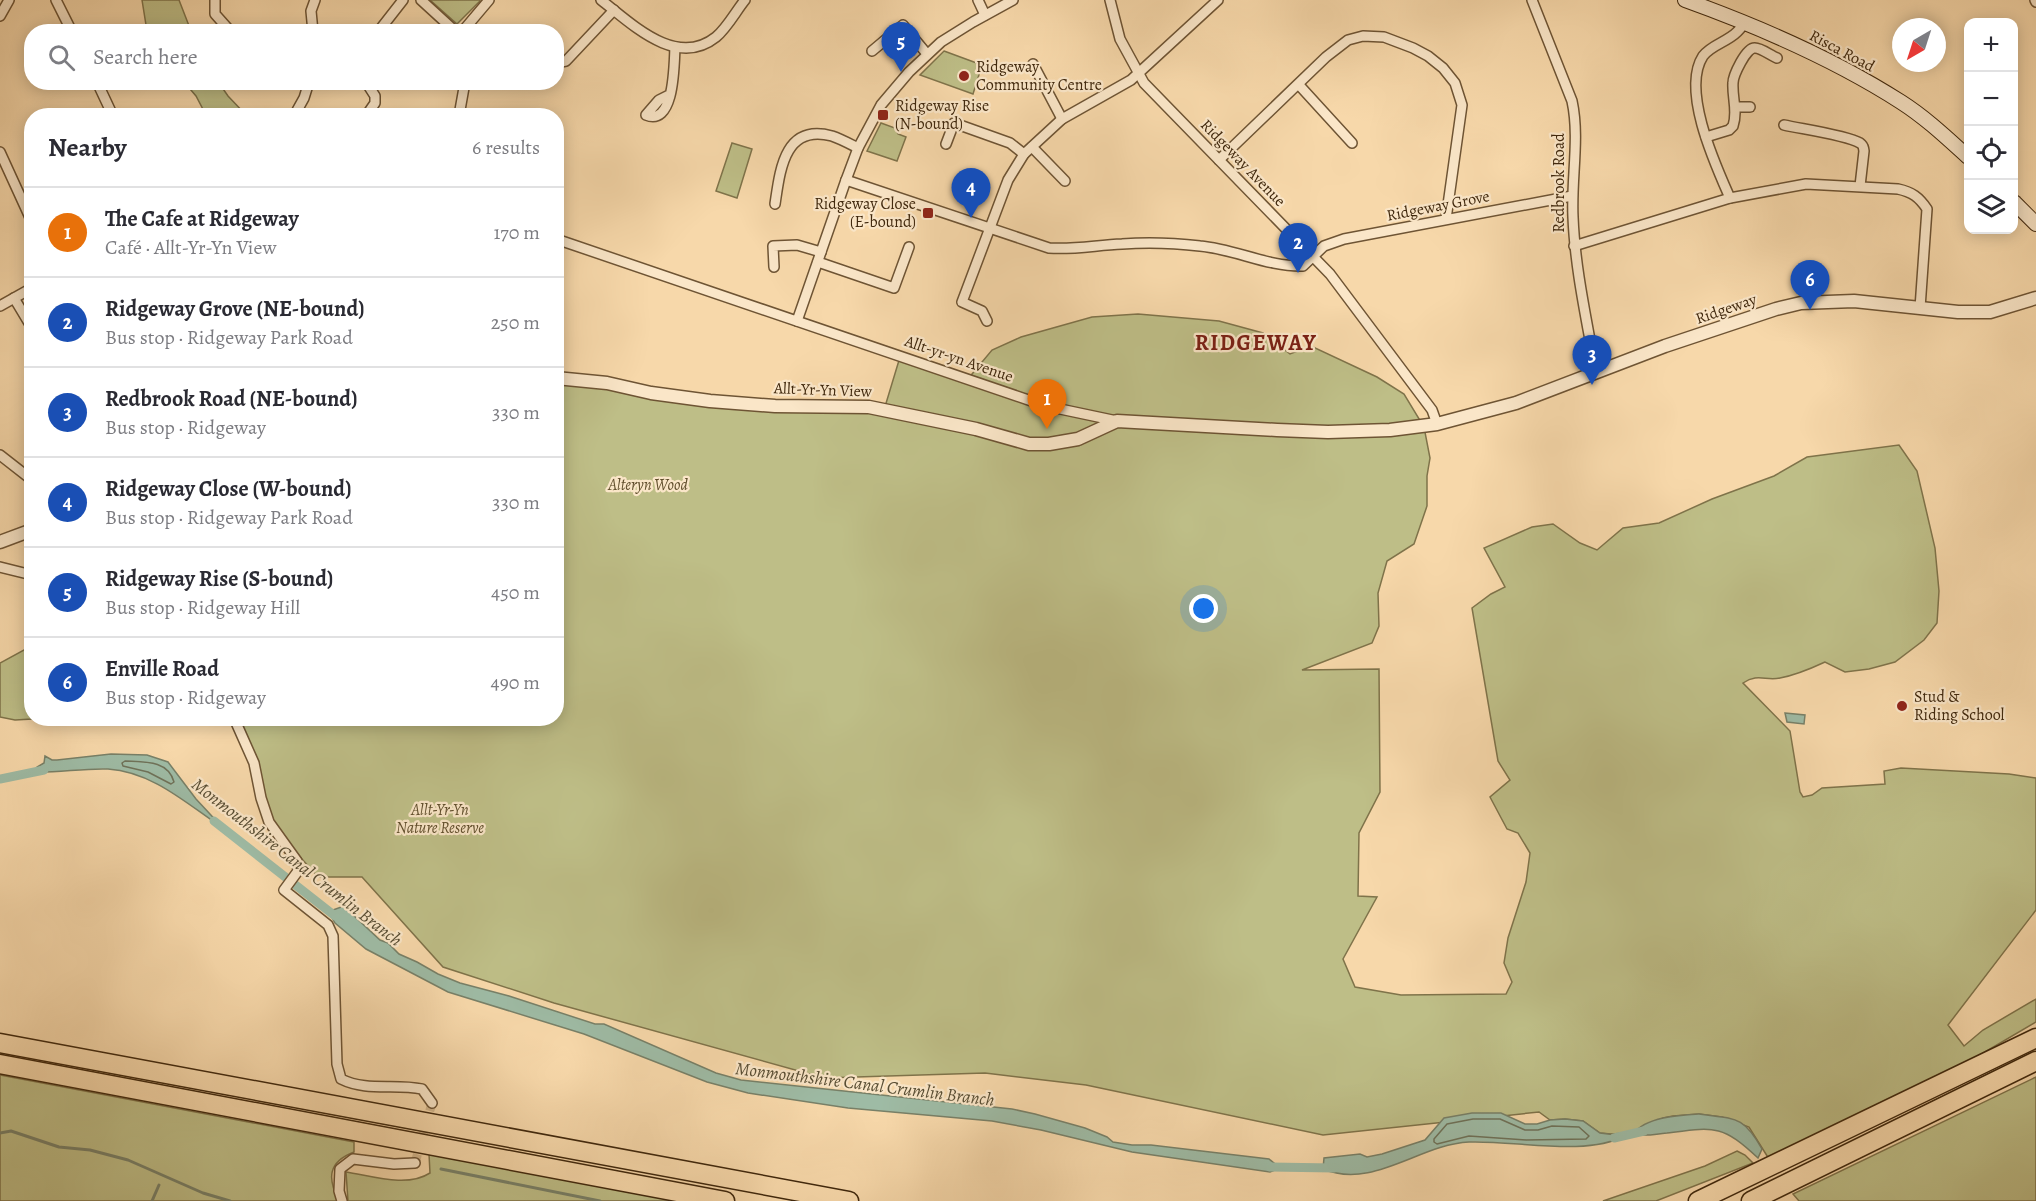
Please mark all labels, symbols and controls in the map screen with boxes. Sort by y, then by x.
north arrow [1892,18,1946,72]
map controls [1964,18,2018,234]
button: + [1964,18,2018,72]
pin: 5 [882,22,920,72]
search box [24,24,564,90]
street label: Risca Road [1805,25,1879,78]
icon: search [45,41,78,74]
text: Search here [93,42,198,72]
place label: Ridgeway Community Centre [976,56,1102,96]
marker: Ridgeway Community Centre [957,69,971,83]
button: − [1964,72,2018,126]
place label: Ridgeway Rise (N-bound) [895,95,989,135]
marker: Ridgeway Rise (N-bound) [876,108,890,122]
street label: Ridgeway Avenue [1195,114,1291,212]
button: locate [1964,126,2018,180]
text: Nearby [48,130,127,165]
street label: Redbrook Road [1548,133,1570,233]
text: 6 results [472,134,540,161]
pin: 4 [952,168,990,218]
button: layers [1964,180,2018,234]
street label: Ridgeway Grove [1385,185,1491,227]
place label: Ridgeway Close (E-bound) [814,193,916,233]
text: The Cafe at Ridgeway [105,204,299,234]
marker: Ridgeway Close (E-bound) [921,206,935,220]
text: 1 [64,219,71,246]
text: 170 m [494,219,540,246]
pin: 2 [1278,224,1318,273]
text: Café · Allt-Yr-Yn View [105,234,277,261]
pin: 6 [1790,260,1830,310]
street label: Ridgeway [1693,288,1760,330]
text: Ridgeway Grove (NE-bound) [105,294,365,324]
text: 2 [63,309,72,336]
text: 250 m [491,309,540,336]
text: Bus stop · Ridgeway Park Road [105,324,353,351]
district label: RIDGEWAY [1195,328,1317,358]
street label: Allt-yr-yn Avenue [901,330,1016,388]
pin: 3 [1572,336,1612,385]
street label: Allt-Yr-Yn View [773,377,873,403]
pin: 1 [1028,380,1066,429]
text: Redbrook Road (NE-bound) [105,384,358,414]
text: 3 [63,399,72,426]
text: 330 m [492,399,540,426]
text: Bus stop · Ridgeway [105,414,266,441]
text: Ridgeway Close (W-bound) [105,474,352,504]
park label: Alteryn Wood [607,474,688,496]
text: 4 [63,489,72,516]
text: 330 m [492,489,540,516]
text: Bus stop · Ridgeway Park Road [105,504,353,531]
text: Ridgeway Rise (S-bound) [105,564,333,594]
text: 5 [63,579,72,606]
text: 450 m [491,579,540,606]
text: Bus stop · Ridgeway Hill [105,594,300,621]
your location [1189,594,1218,623]
text: Enville Road [105,654,219,684]
text: 6 [63,669,72,696]
text: 490 m [491,669,540,696]
text: Bus stop · Ridgeway [105,684,266,711]
place label: Stud & Riding School [1914,686,2005,726]
marker: Stud & Riding School [1895,699,1909,713]
water label: Monmouthshire Canal Crumlin Branch [187,772,407,952]
park label: Allt-Yr-Yn Nature Reserve [396,799,484,839]
water label: Monmouthshire Canal Crumlin Branch [734,1056,996,1112]

